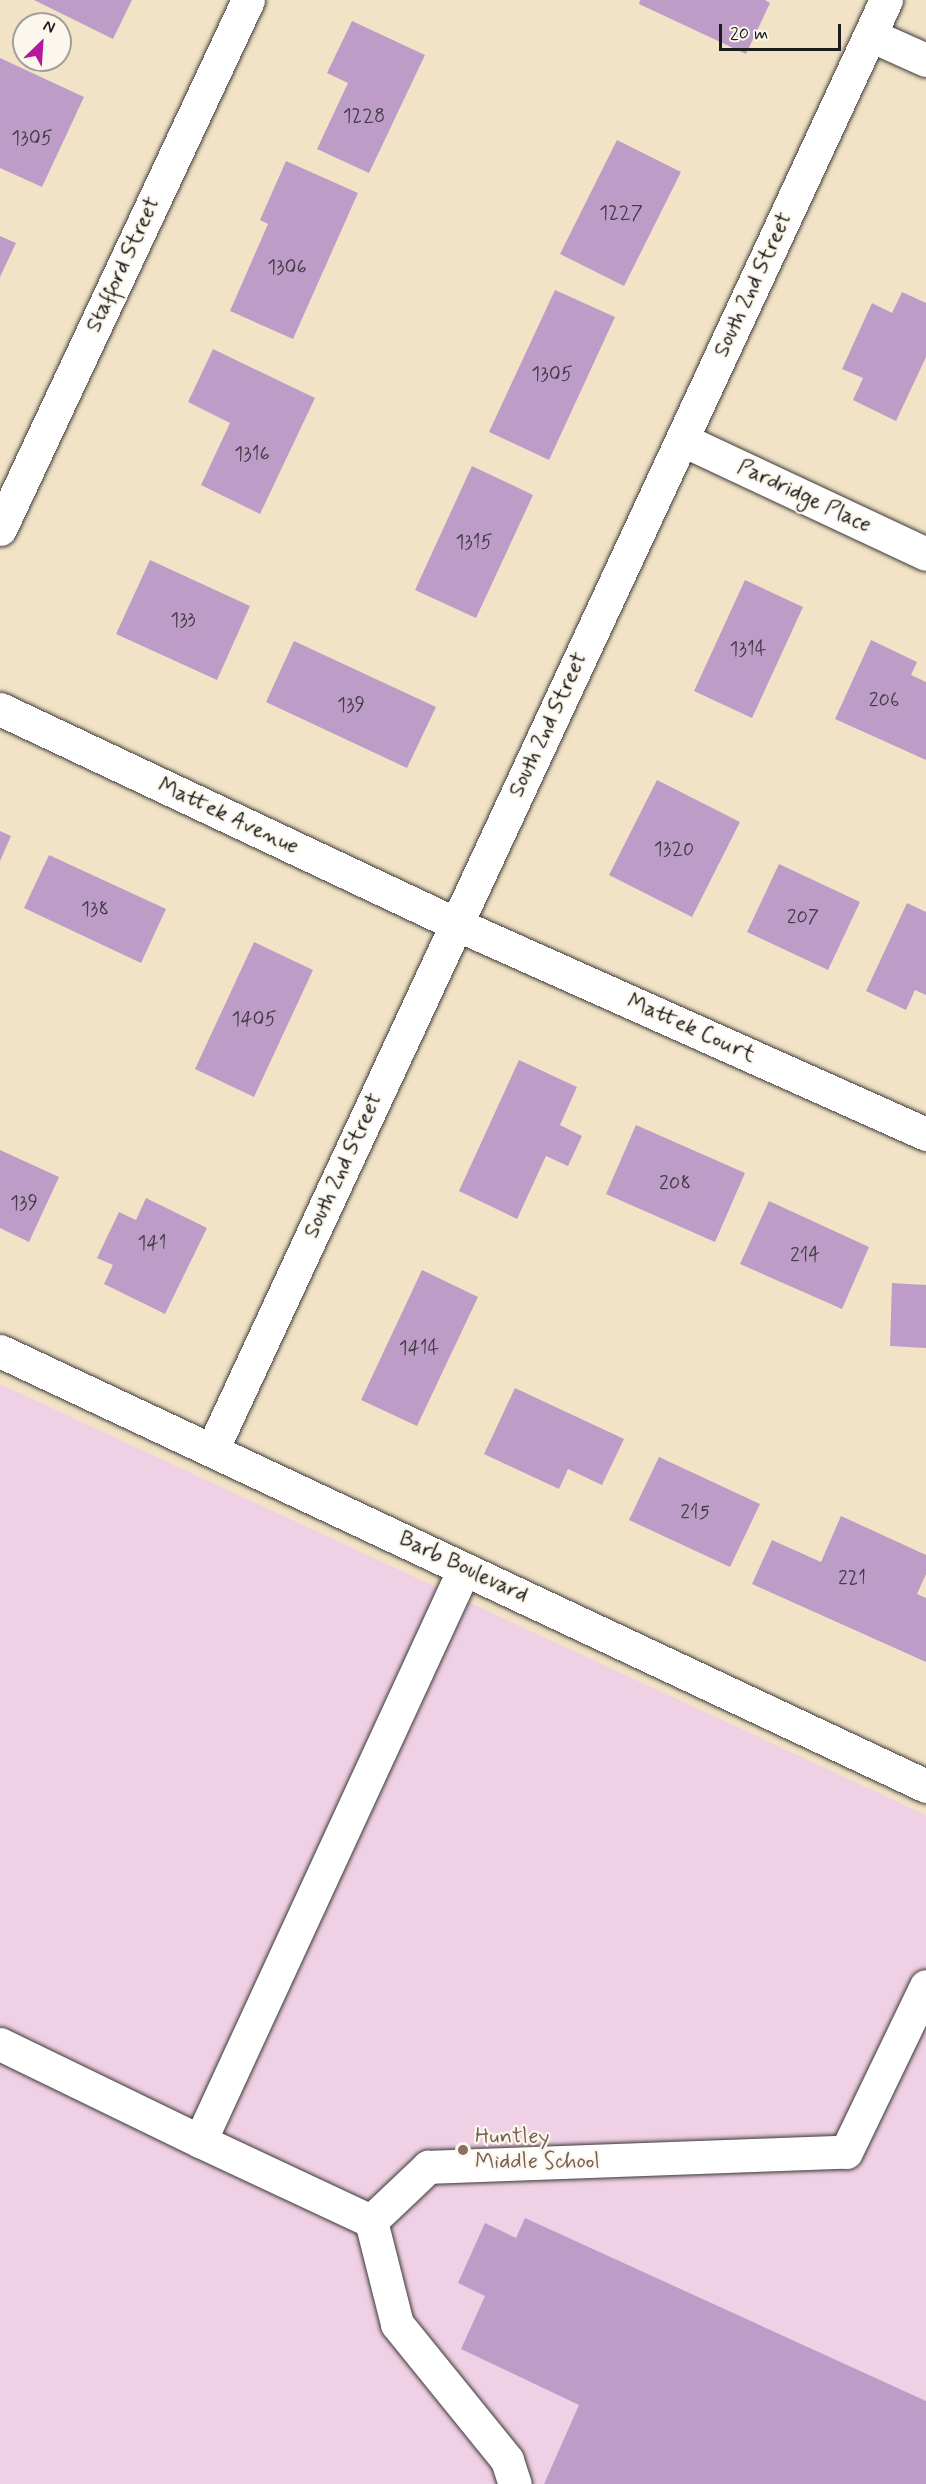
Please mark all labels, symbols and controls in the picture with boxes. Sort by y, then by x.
north arrow [12,12,72,72]
scale bar [722,12,844,50]
text: N [40,15,58,39]
text: 20 m [730,22,768,46]
house number: 1228 [343,104,385,128]
house number: 1305 [11,126,53,150]
street label: Stafford Street [81,194,167,336]
house number: 1227 [599,201,643,225]
street label: South 2nd Street [709,209,799,361]
house number: 1306 [267,255,307,279]
house number: 1305 [531,362,573,386]
house number: 1316 [234,442,270,466]
street label: Pardridge Place [733,454,875,540]
house number: 1315 [455,530,493,554]
house number: 133 [170,608,196,632]
house number: 1314 [730,637,766,661]
street label: South 2nd Street [504,649,594,801]
house number: 206 [869,688,899,712]
house number: 139 [337,693,365,717]
street label: Mattek Avenue [155,774,301,860]
house number: 1320 [654,837,694,861]
house number: 138 [81,897,109,921]
house number: 207 [787,905,819,929]
street label: Mattek Court [625,990,757,1068]
house number: 1405 [231,1007,277,1031]
street label: South 2nd Street [299,1090,389,1242]
house number: 208 [659,1171,691,1195]
house number: 139 [10,1191,38,1215]
house number: 141 [138,1231,166,1255]
house number: 214 [790,1243,820,1267]
house number: 1414 [399,1336,439,1360]
house number: 215 [680,1500,710,1524]
street label: Barb Boulevard [394,1527,532,1609]
house number: 221 [838,1566,866,1590]
place label: Huntley Middle School [475,2124,601,2176]
marker: Huntley Middle School [456,2143,470,2157]

